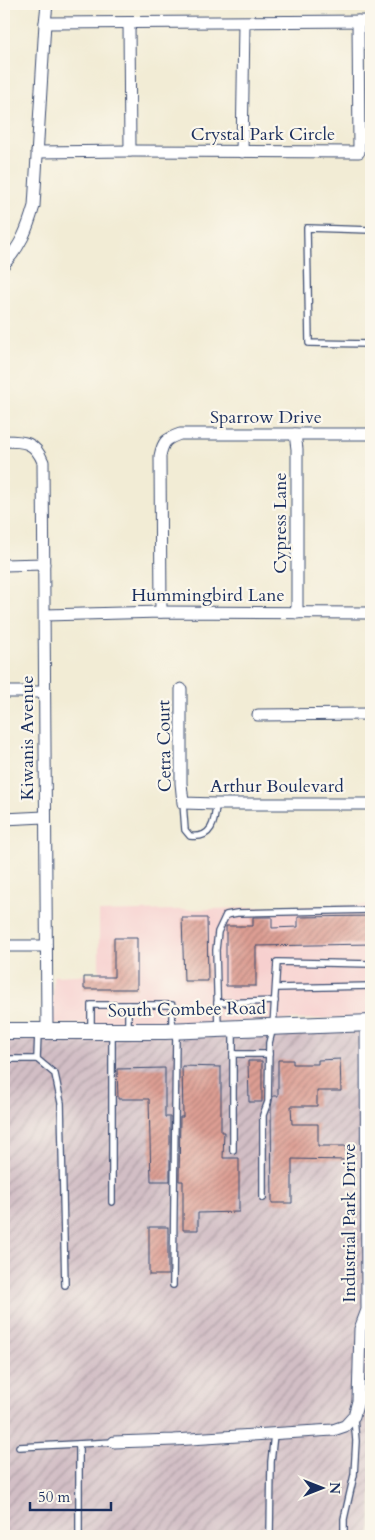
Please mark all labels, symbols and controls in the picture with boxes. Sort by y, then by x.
street label: Crystal Park Circle [191,122,335,147]
street label: Sparrow Drive [210,405,322,430]
street label: Cypress Lane [268,472,293,574]
street label: Hummingbird Lane [131,583,285,608]
street label: Kiwanis Avenue [15,675,40,801]
street label: Cetra Court [151,699,178,792]
street label: Arthur Boulevard [210,774,344,799]
street label: South Combee Road [108,996,267,1023]
street label: Industrial Park Drive [337,1143,362,1303]
north arrow [298,1462,348,1512]
scale bar [30,1480,111,1512]
text: N [325,1482,344,1494]
text: 50 m [38,1487,70,1507]

